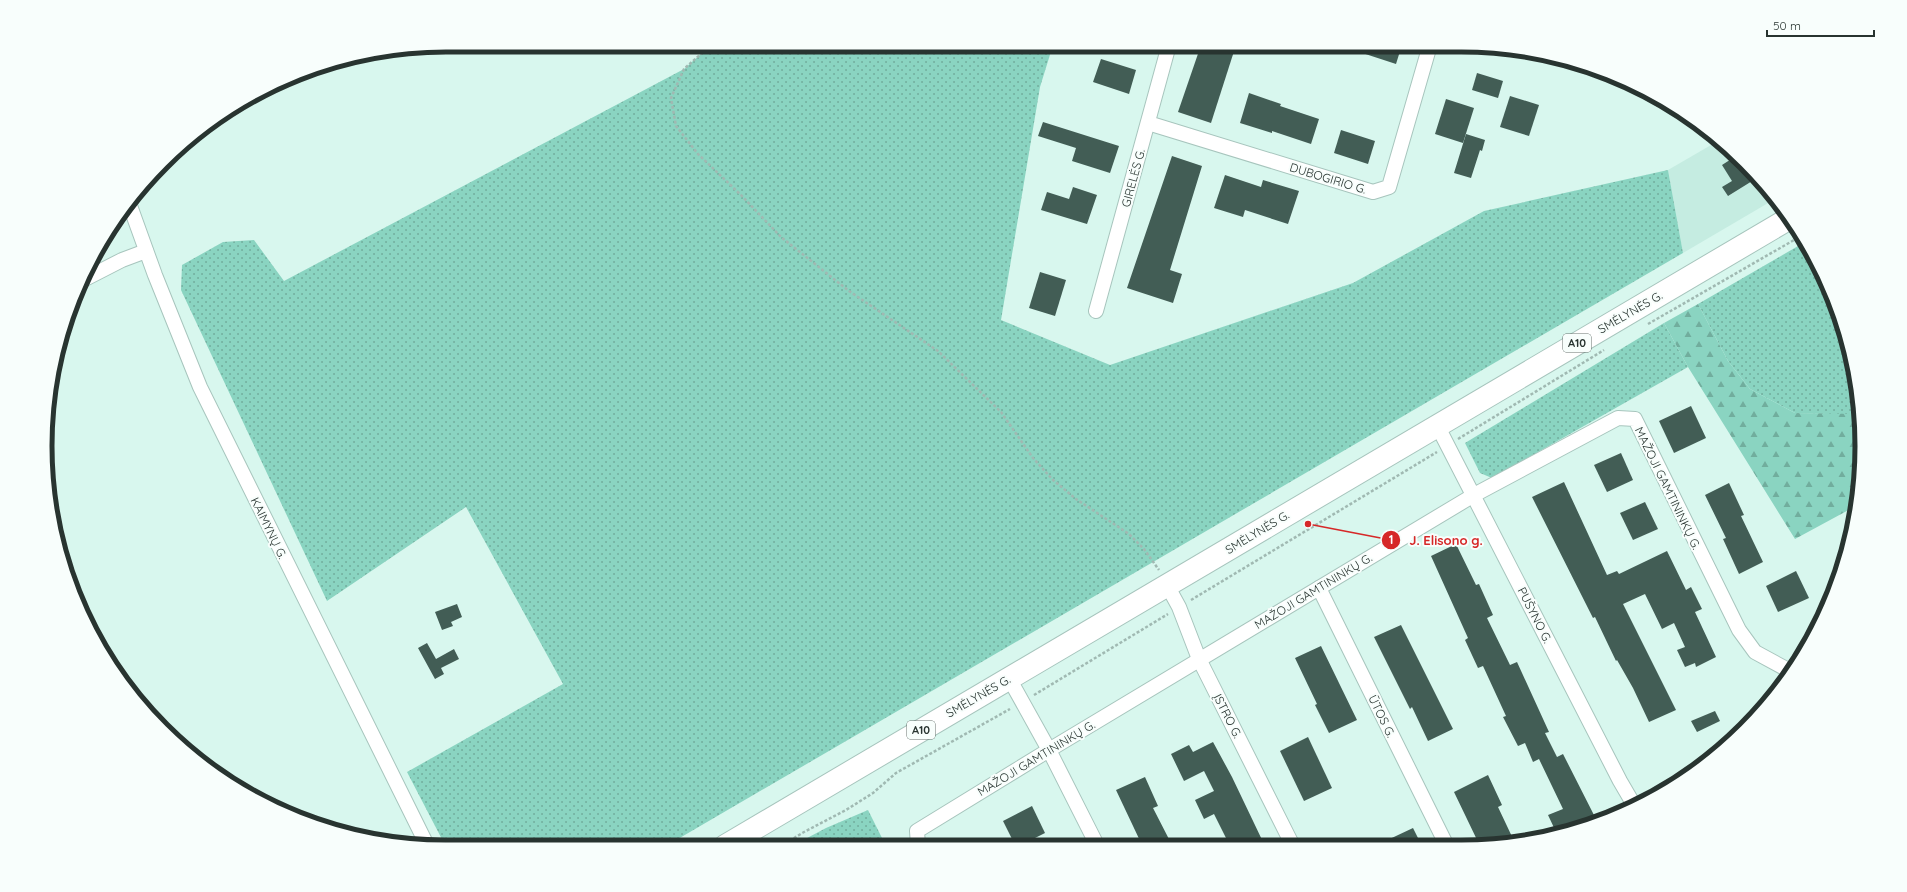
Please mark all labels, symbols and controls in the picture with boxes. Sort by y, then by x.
scale bar [1767,12,1874,38]
text: 50 m [1773,18,1801,33]
street label: GIRELĖS G. [1118,147,1148,209]
street label: DUBOGIRIO G. [1288,159,1368,197]
street label: SMĖLYNĖS G. [1595,288,1665,336]
road number: A10 [1563,334,1591,352]
street label: MAŽOJI GAMTININKŲ G. [1632,424,1704,552]
street label: KAIMYNŲ G. [248,495,290,561]
street label: SMĖLYNĖS G. [1222,507,1292,557]
callout: J. Elisono g. [1381,528,1491,553]
text: 1 [1389,532,1393,547]
text: J. Elisono g. [1409,532,1483,548]
street label: MAŽOJI GAMTININKŲ G. [1251,550,1375,632]
street label: PUŠYNO G. [1514,584,1556,646]
street label: SMĖLYNĖS G. [943,672,1013,720]
street label: ĮSTRO G. [1210,691,1246,741]
street label: ŪTOS G. [1365,692,1399,740]
street label: MAŽOJI GAMTININKŲ G. [974,717,1098,799]
road number: A10 [907,721,935,739]

